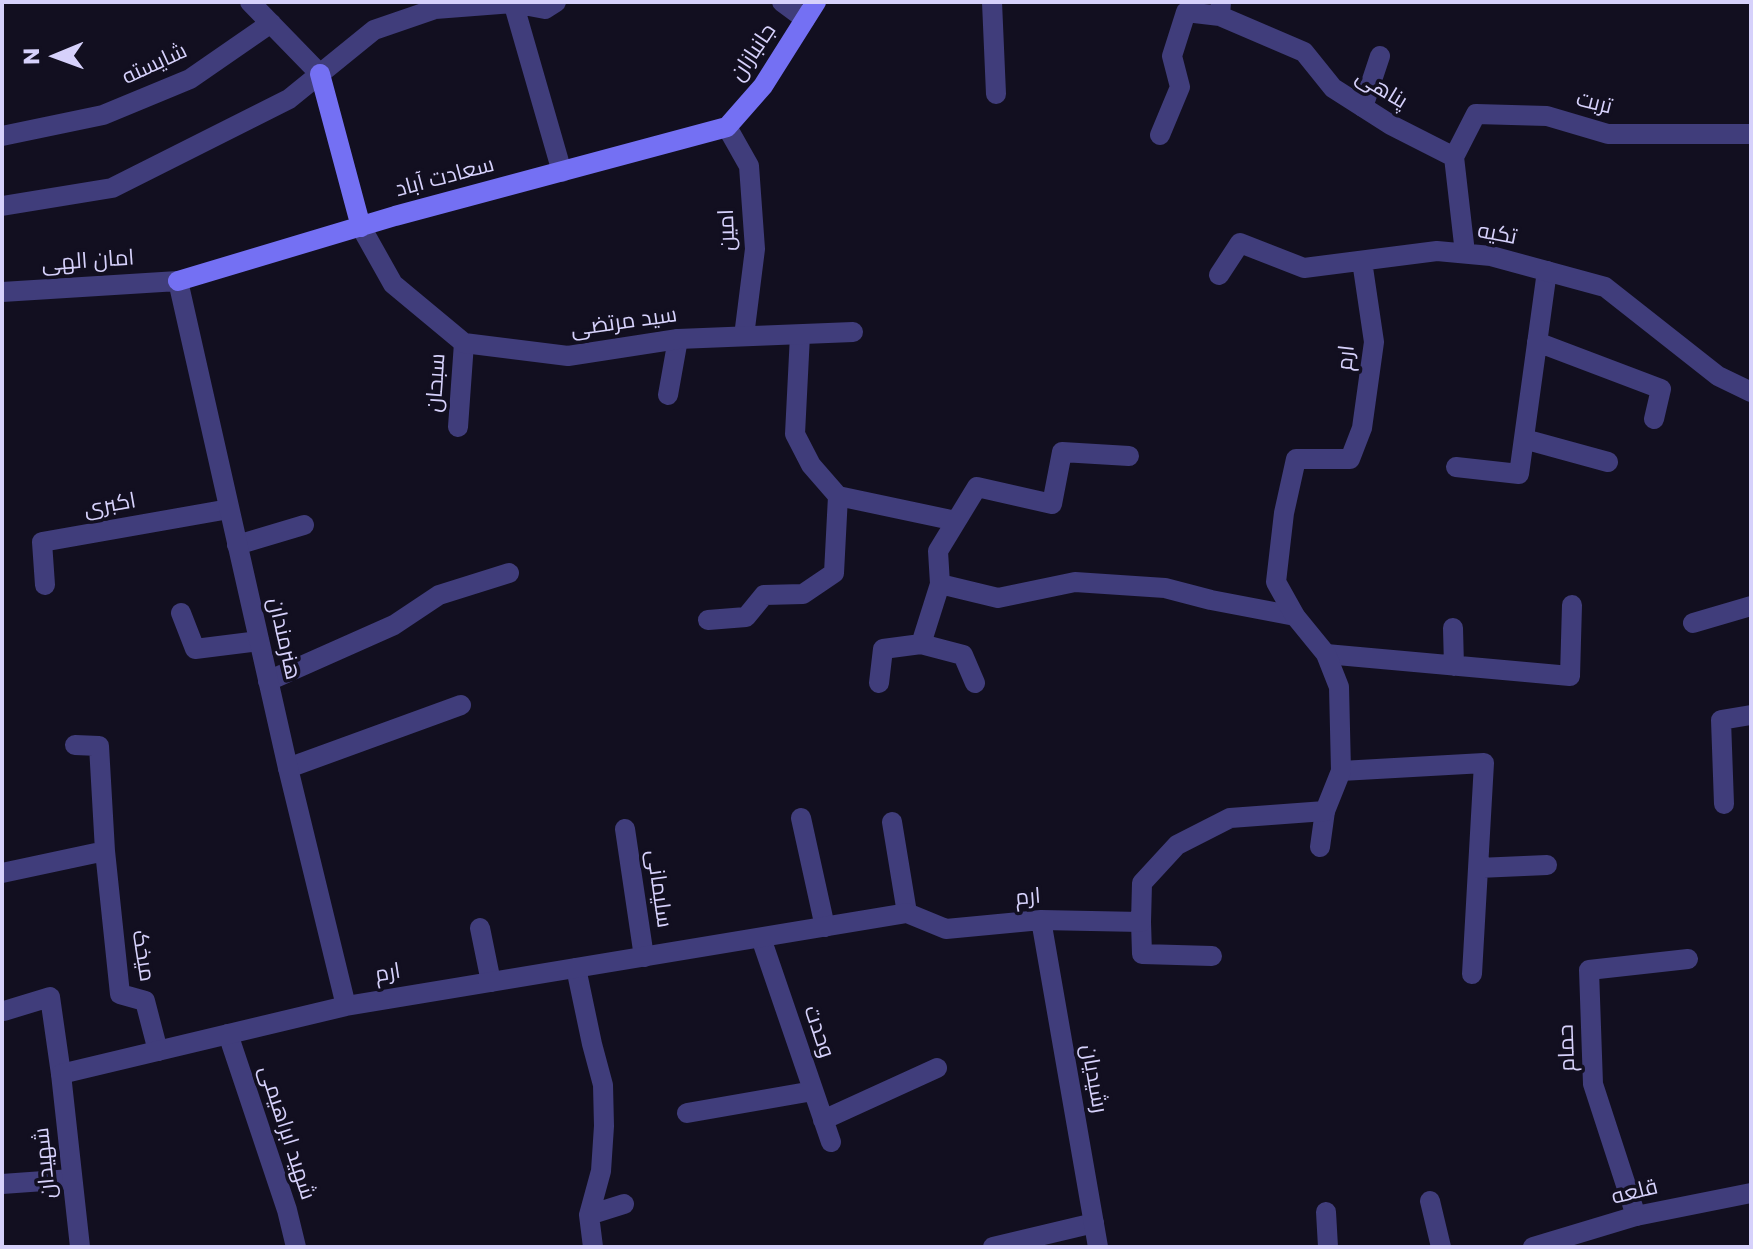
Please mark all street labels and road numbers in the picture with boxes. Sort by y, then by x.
street label: جانبازان [725,19,783,87]
street label: شایسته [118,39,192,91]
street label: پناهی [1350,64,1412,116]
street label: تربت [1573,87,1615,121]
street label: سعادت آباد [393,152,497,204]
street label: امین [714,209,742,251]
street label: تکیه [1475,218,1519,252]
street label: امان الهی [41,246,135,278]
street label: سید مرتضی [569,302,679,344]
street label: ارم [1333,344,1361,372]
street label: سبحان [422,353,452,413]
street label: اکبری [82,488,138,524]
street label: هنرمندان [261,595,305,683]
street label: سلیمانی [639,849,677,929]
street label: ارم [1014,884,1042,912]
street label: میخک [125,928,159,984]
street label: ارم [373,959,403,989]
street label: وحدت [797,1002,839,1062]
street label: حمام [1554,1024,1582,1072]
street label: رشیدیان [1074,1043,1112,1115]
street label: شهید ابراهیمی [252,1063,320,1203]
street label: شهیدان [29,1126,63,1200]
street label: قلعه [1609,1175,1661,1211]

